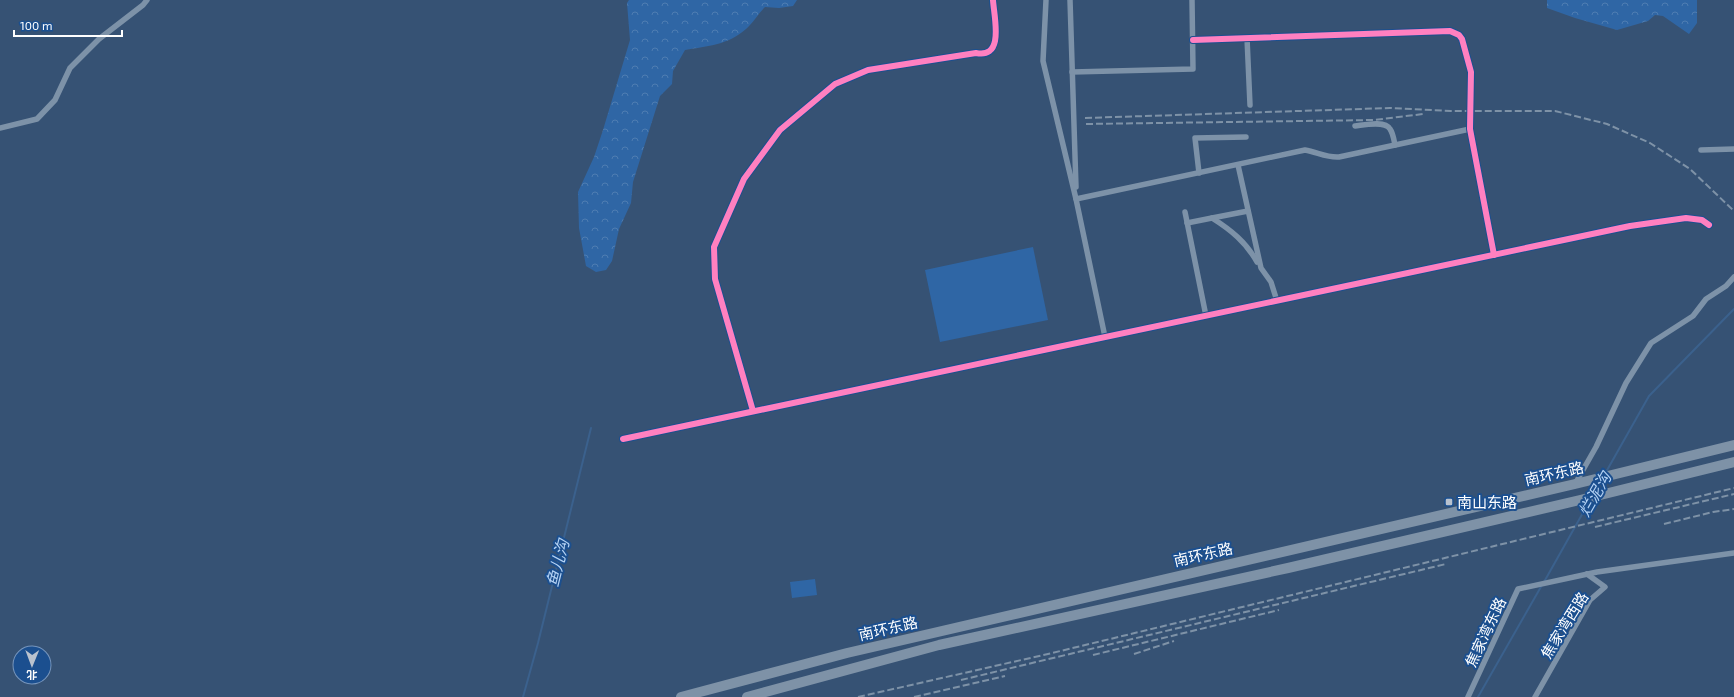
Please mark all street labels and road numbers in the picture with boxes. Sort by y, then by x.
street label: 南环东路 [1523,457,1585,489]
street label: 南环东路 [1172,538,1234,570]
street label: 焦家湾西路 [1536,588,1592,662]
street label: 焦家湾东路 [1461,594,1509,670]
street label: 南环东路 [857,612,919,644]

